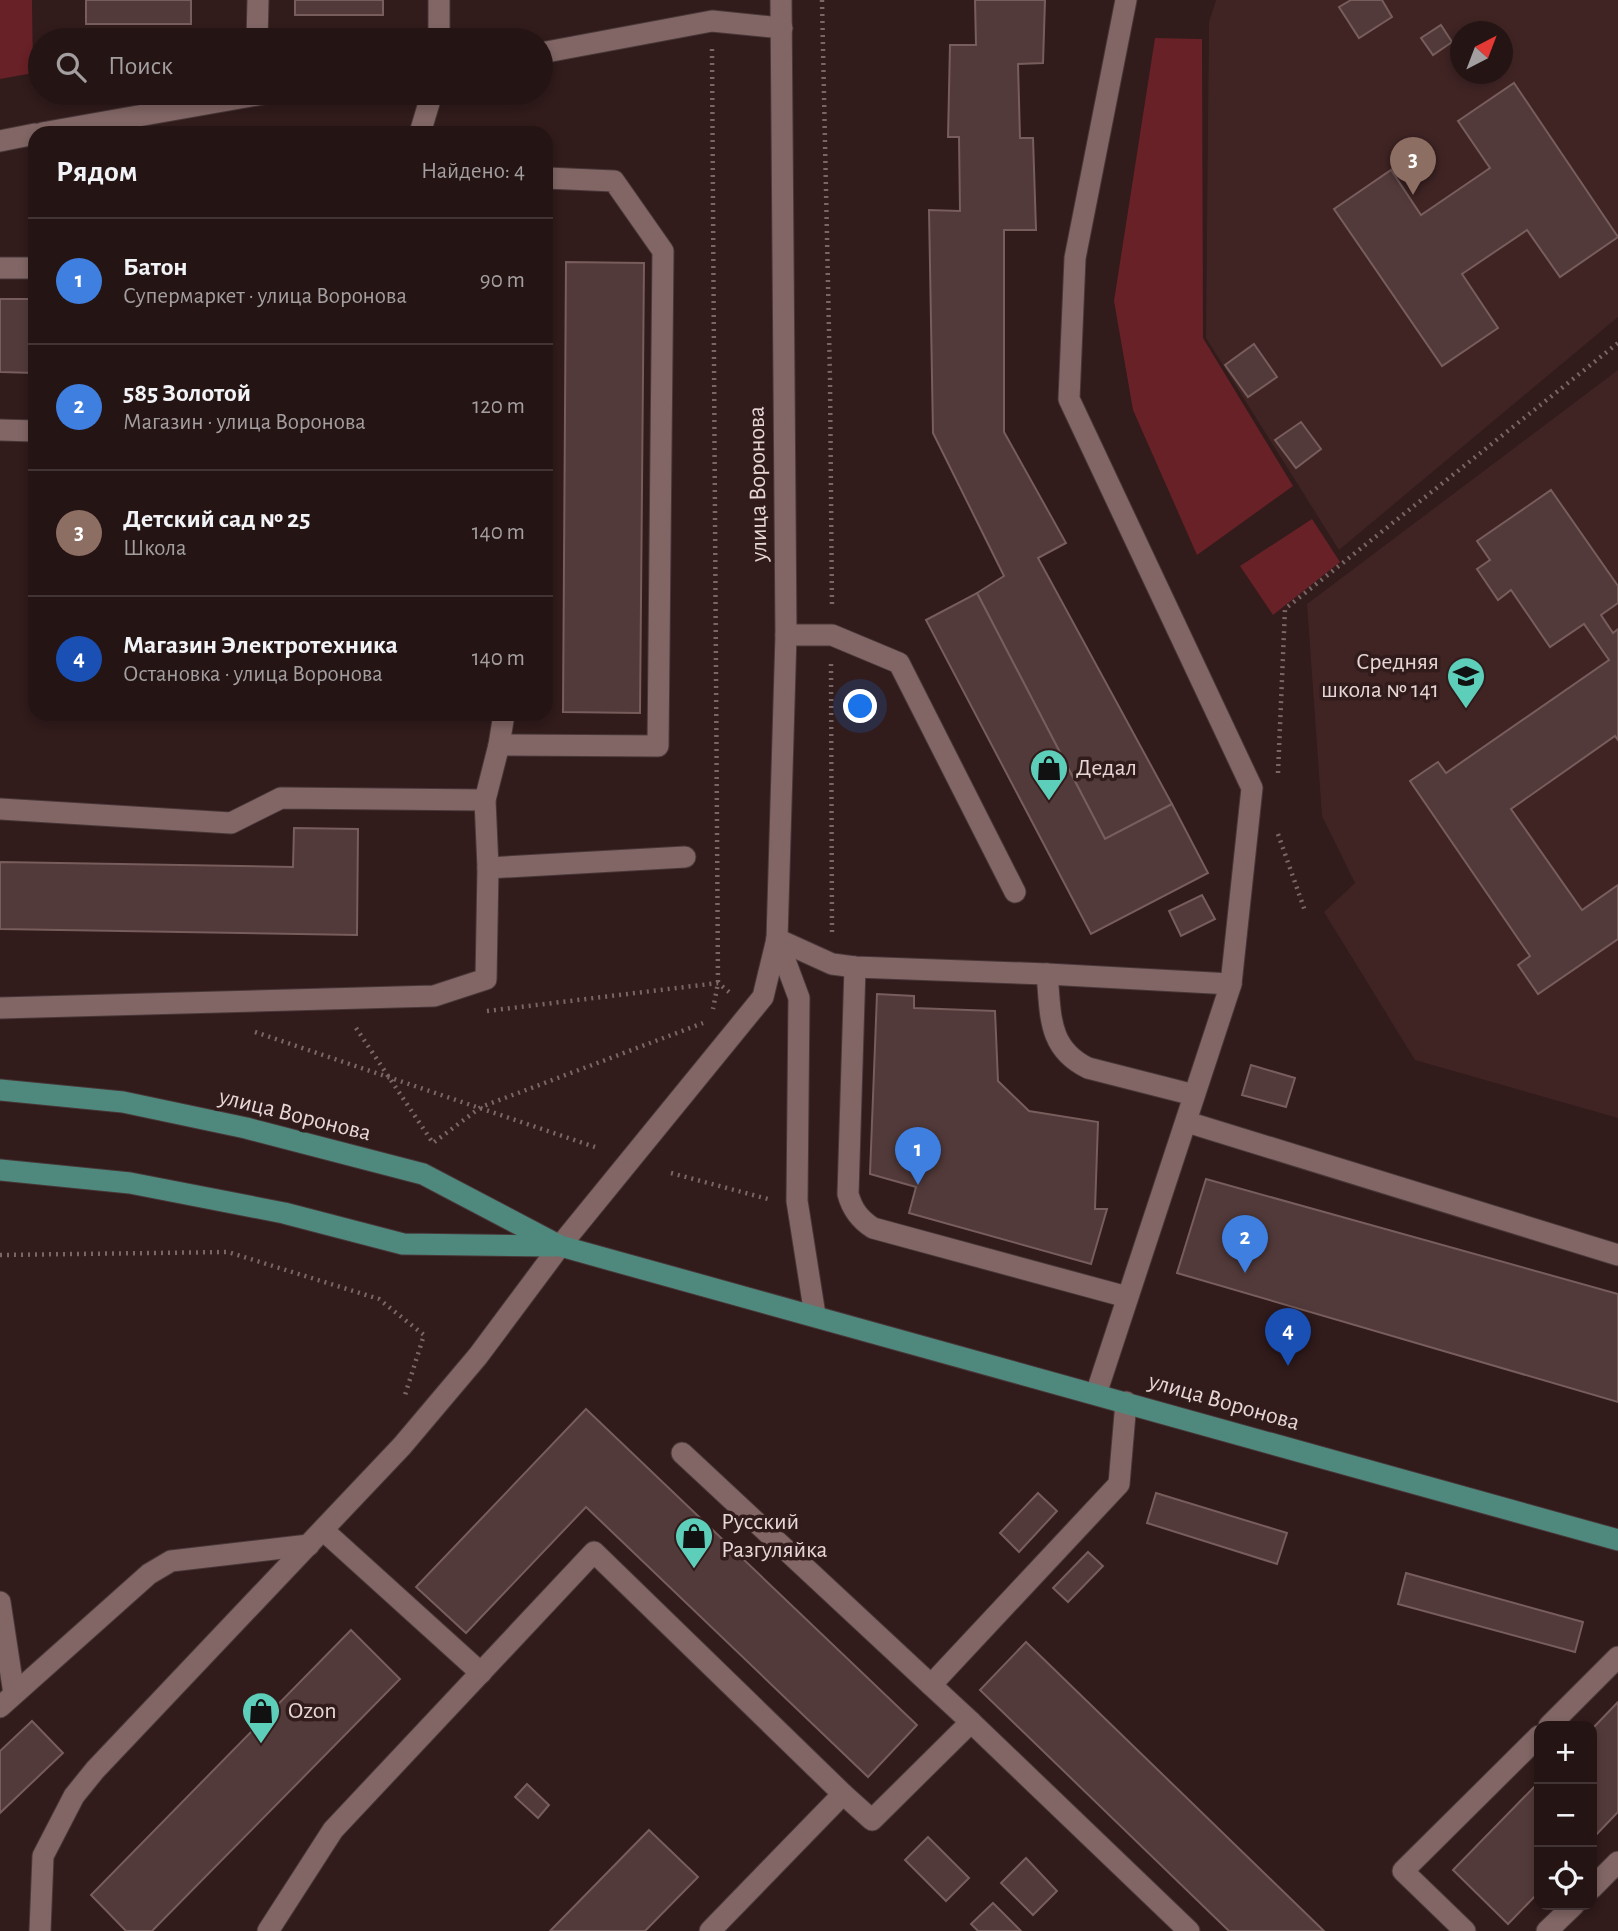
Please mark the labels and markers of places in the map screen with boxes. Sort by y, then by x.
pin: 3 [1390,137,1436,195]
place label: Средняя школа № 141 [1321,650,1439,702]
school or university icon: Средняя школа № 141 [1445,655,1487,710]
shop icon: Дедал [1028,747,1070,802]
place label: Дедал [1076,756,1137,780]
pin: 1 [895,1127,941,1185]
pin: 2 [1222,1215,1268,1273]
pin: 4 [1265,1308,1311,1366]
place label: Русский Разгуляйка [721,1510,827,1562]
shop icon: Русский Разгуляйка [673,1515,715,1570]
shop icon: Ozon [240,1690,282,1745]
place label: Ozon [288,1699,337,1723]

